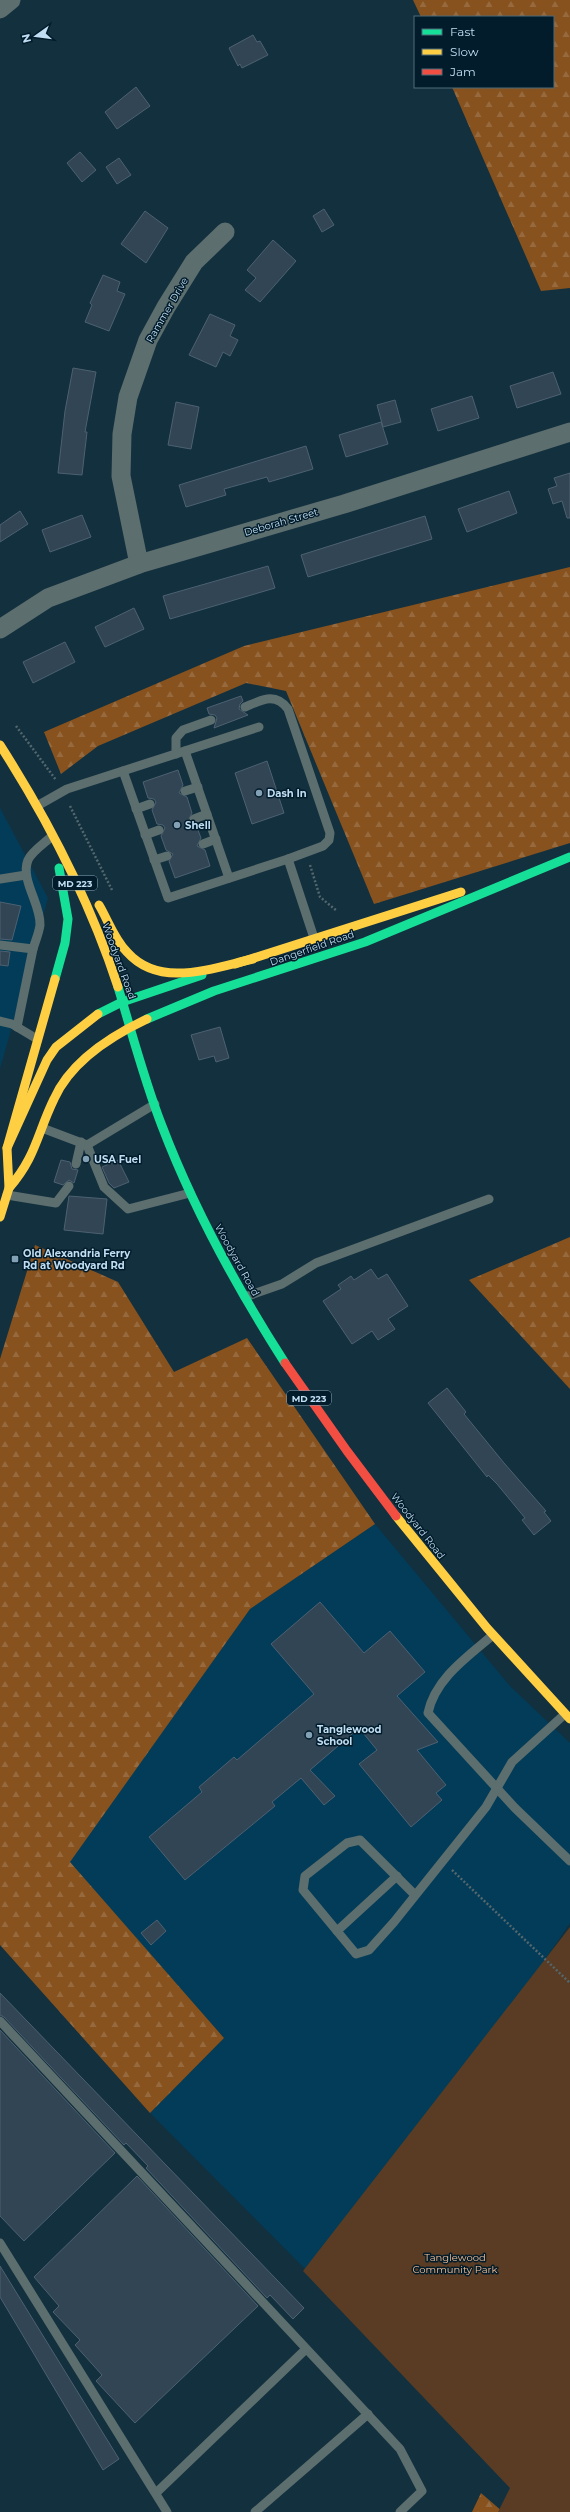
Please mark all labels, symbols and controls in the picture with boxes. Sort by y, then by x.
north arrow [16,16,56,56]
legend [414,16,554,88]
text: Fast [450,24,475,39]
text: N [18,32,34,44]
text: Slow [450,44,479,59]
text: Jam [449,64,476,79]
street label: Rammer Drive [143,275,191,345]
street label: Deborah Street [242,505,320,539]
place label: Dash In [267,787,307,800]
marker: Dash In [254,788,264,798]
place label: Shell [185,819,211,832]
marker: Shell [172,820,182,830]
road number: MD 223 [53,876,97,890]
street label: Woodyard Road [99,921,139,1001]
street label: Dangerfield Road [268,927,356,969]
place label: USA Fuel [94,1153,141,1166]
marker: USA Fuel [81,1154,91,1164]
street label: Woodyard Road [212,1222,262,1298]
place label: Old Alexandria Ferry Rd at Woodyard Rd [23,1247,131,1272]
marker: Old Alexandria Ferry Rd at Woodyard Rd [10,1254,20,1264]
road number: MD 223 [287,1391,331,1405]
street label: Woodyard Road [388,1490,448,1562]
place label: Tanglewood School [317,1723,382,1748]
marker: Tanglewood School [304,1730,314,1740]
park label: Tanglewood Community Park [412,2251,498,2276]

